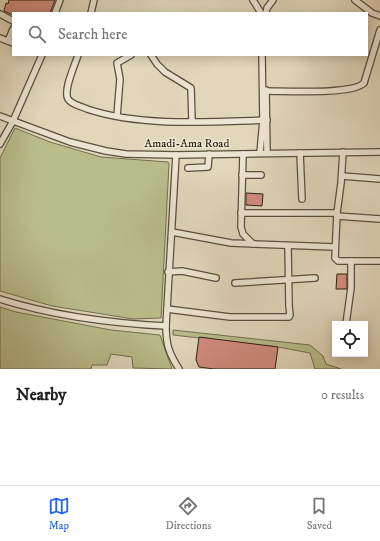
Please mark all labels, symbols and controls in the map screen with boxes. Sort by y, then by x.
search box [12,12,368,56]
icon: search [26,23,48,45]
text: Search here [58,25,127,44]
street label: Amadi-Ama Road [145,136,229,151]
map controls [332,321,368,357]
button: locate [332,321,368,357]
text: Nearby [16,384,66,406]
text: 0 results [321,387,364,403]
tab: Map [48,495,70,533]
tab: Directions [166,495,211,533]
tab: Saved [307,495,332,533]

